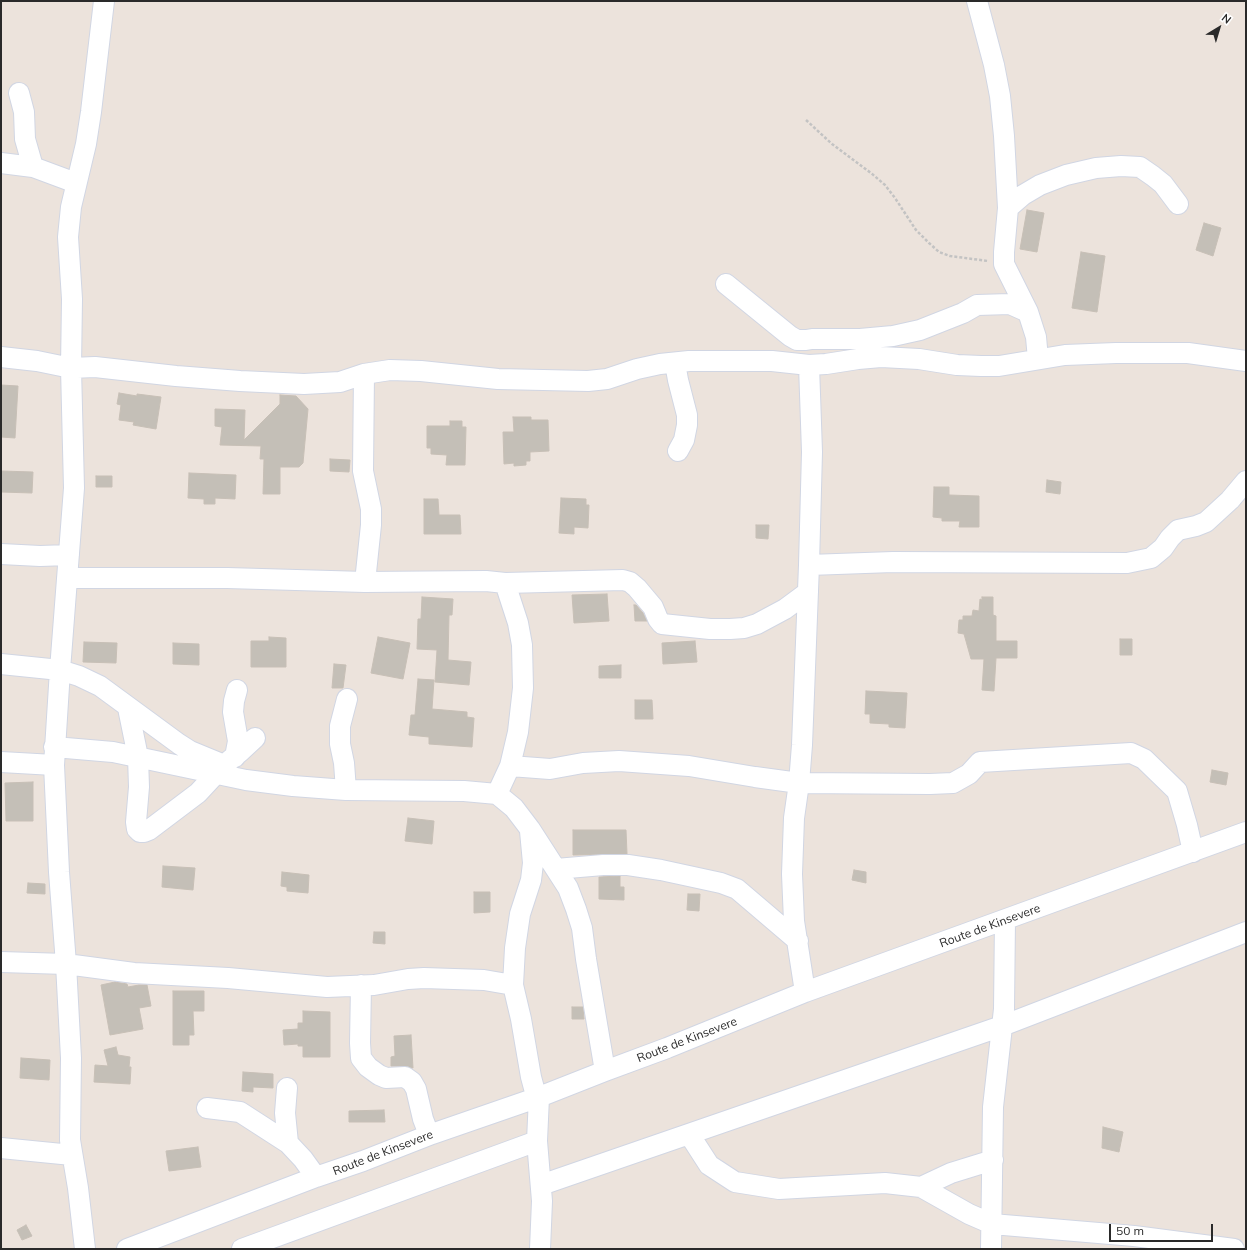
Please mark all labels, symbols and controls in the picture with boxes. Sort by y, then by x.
north arrow [1199,8,1239,48]
text: N [1219,10,1234,27]
street label: Route de Kinsevere [938,901,1042,951]
street label: Route de Kinsevere [635,1014,739,1066]
street label: Route de Kinsevere [331,1127,435,1179]
scale bar [1111,1216,1215,1242]
text: 50 m [1116,1223,1144,1238]

